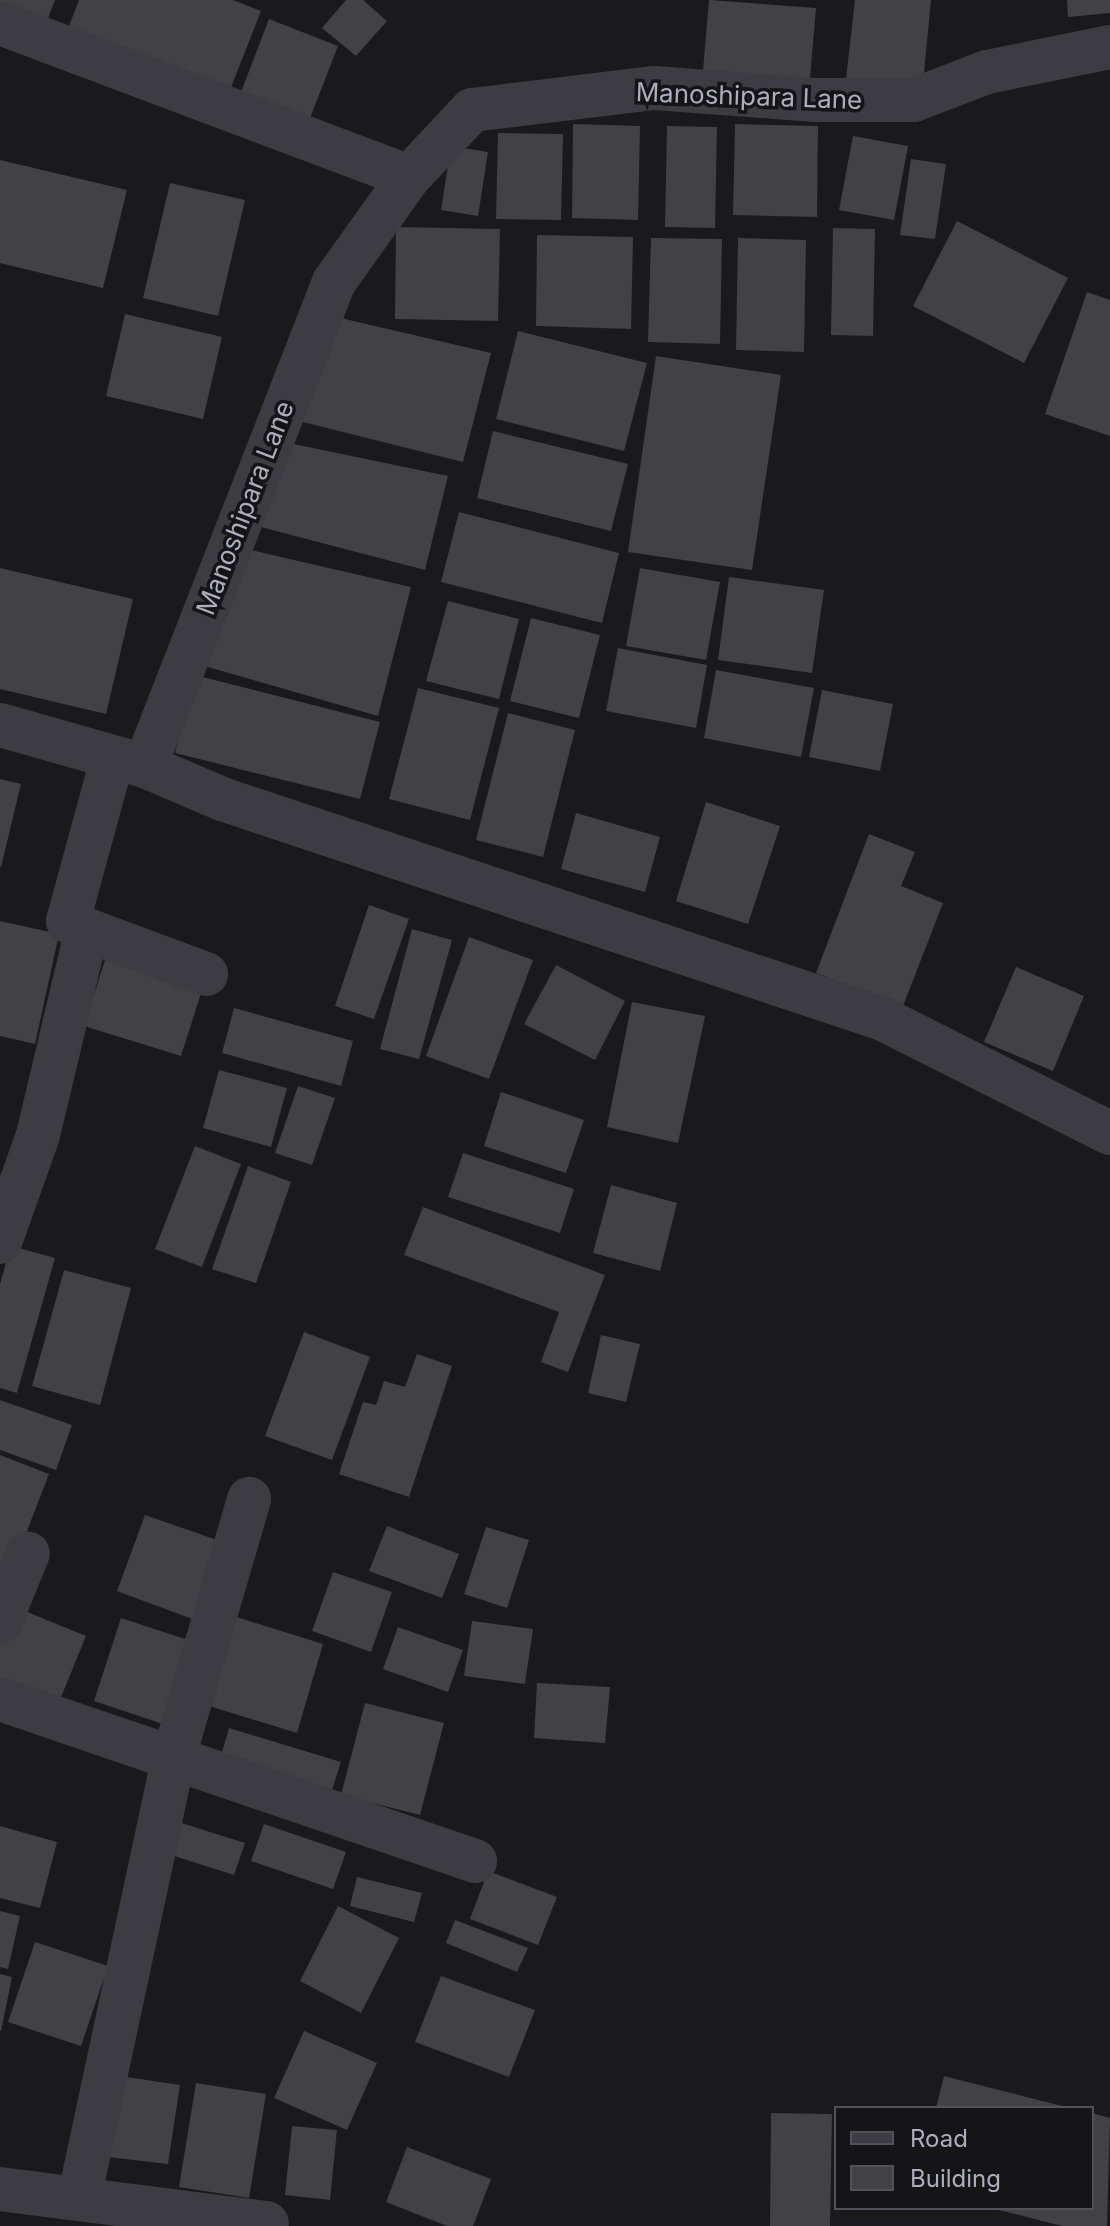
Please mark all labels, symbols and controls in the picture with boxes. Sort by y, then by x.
street label: Manoshipara Lane [635,76,863,116]
street label: Manoshipara Lane [190,397,300,619]
legend [834,2106,1094,2210]
text: Road [910,2124,968,2153]
text: Building [910,2164,1001,2193]

